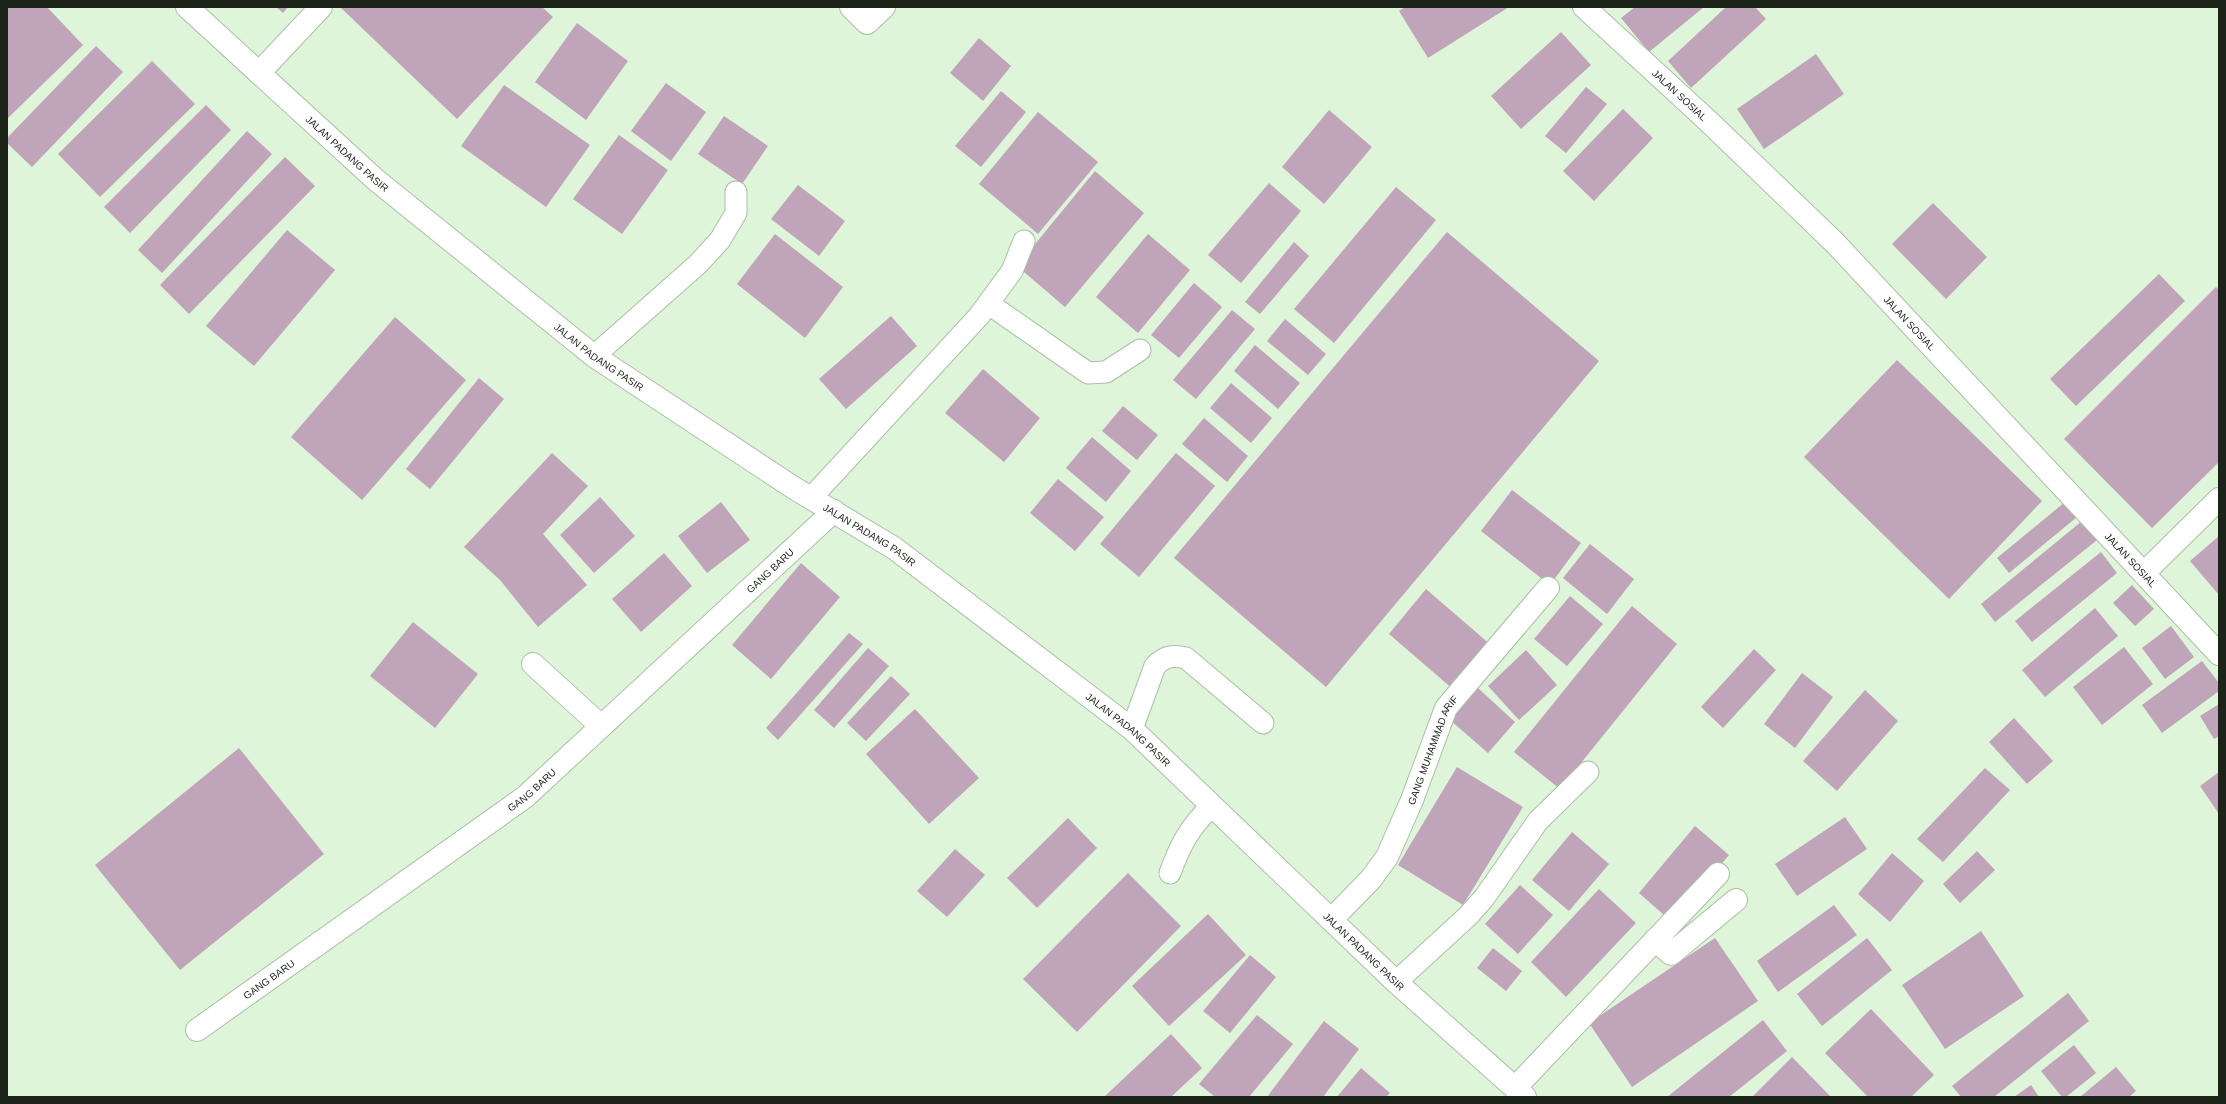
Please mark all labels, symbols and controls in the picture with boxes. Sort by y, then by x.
street label: JALAN SOSIAL [1650,67,1710,123]
street label: JALAN PADANG PASIR [304,113,391,193]
street label: JALAN SOSIAL [1882,294,1938,353]
street label: JALAN PADANG PASIR [552,321,646,393]
street label: JALAN PADANG PASIR [821,501,918,568]
street label: JALAN SOSIAL [2103,530,2159,589]
street label: GANG BARU [744,546,796,595]
street label: JALAN PADANG PASIR [1084,690,1173,768]
street label: GANG MUHAMMAD ARIF [1405,693,1460,806]
street label: GANG BARU [505,766,558,813]
street label: JALAN PADANG PASIR [1321,910,1407,992]
street label: GANG BARU [241,957,296,1001]

